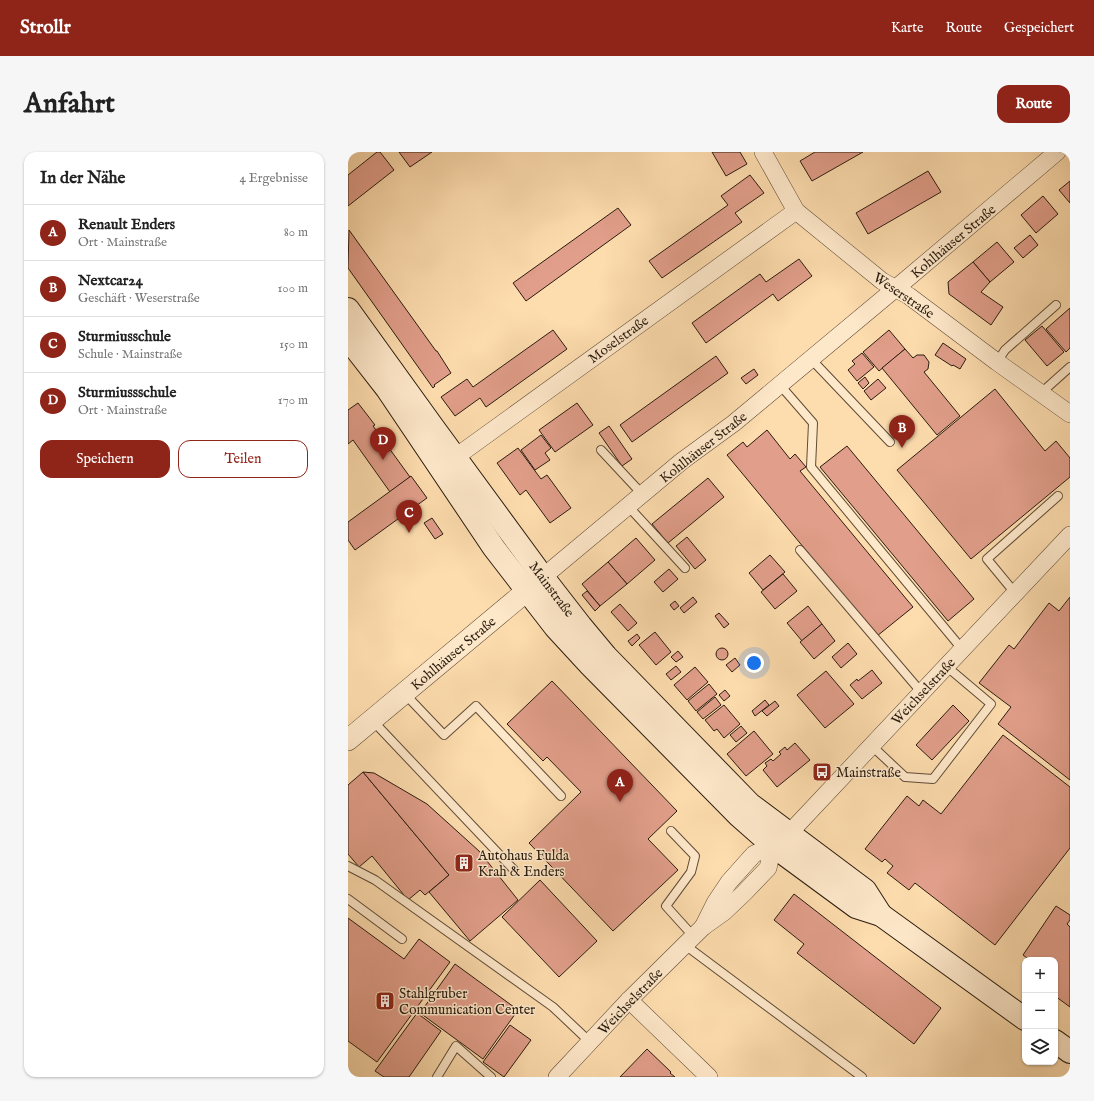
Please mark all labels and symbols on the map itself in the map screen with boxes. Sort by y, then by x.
street label: Kohlhäuser Straße [907,200,1000,283]
street label: Weserstraße [869,269,938,323]
street label: Moselstraße [585,312,653,368]
street label: Kohlhäuser Straße [656,408,751,488]
pin: B [889,415,915,448]
pin: D [370,427,396,460]
pin: C [396,500,422,533]
street label: Mainstraße [524,558,578,621]
street label: Kohlhäuser Straße [407,612,500,695]
your location [744,653,764,673]
street label: Weichselstraße [888,654,960,729]
bus stop icon: Mainstraße [811,761,833,783]
place label: Mainstraße [836,764,902,782]
pin: A [607,769,633,802]
place label: Autohaus Fulda Krah & Enders [477,847,570,881]
building icon: Autohaus Fulda Krah & Enders [453,852,475,874]
street label: Weichselstraße [594,964,667,1039]
place label: Stahlgruber Communication Center [399,985,535,1019]
building icon: Stahlgruber Communication Center [374,990,396,1012]

